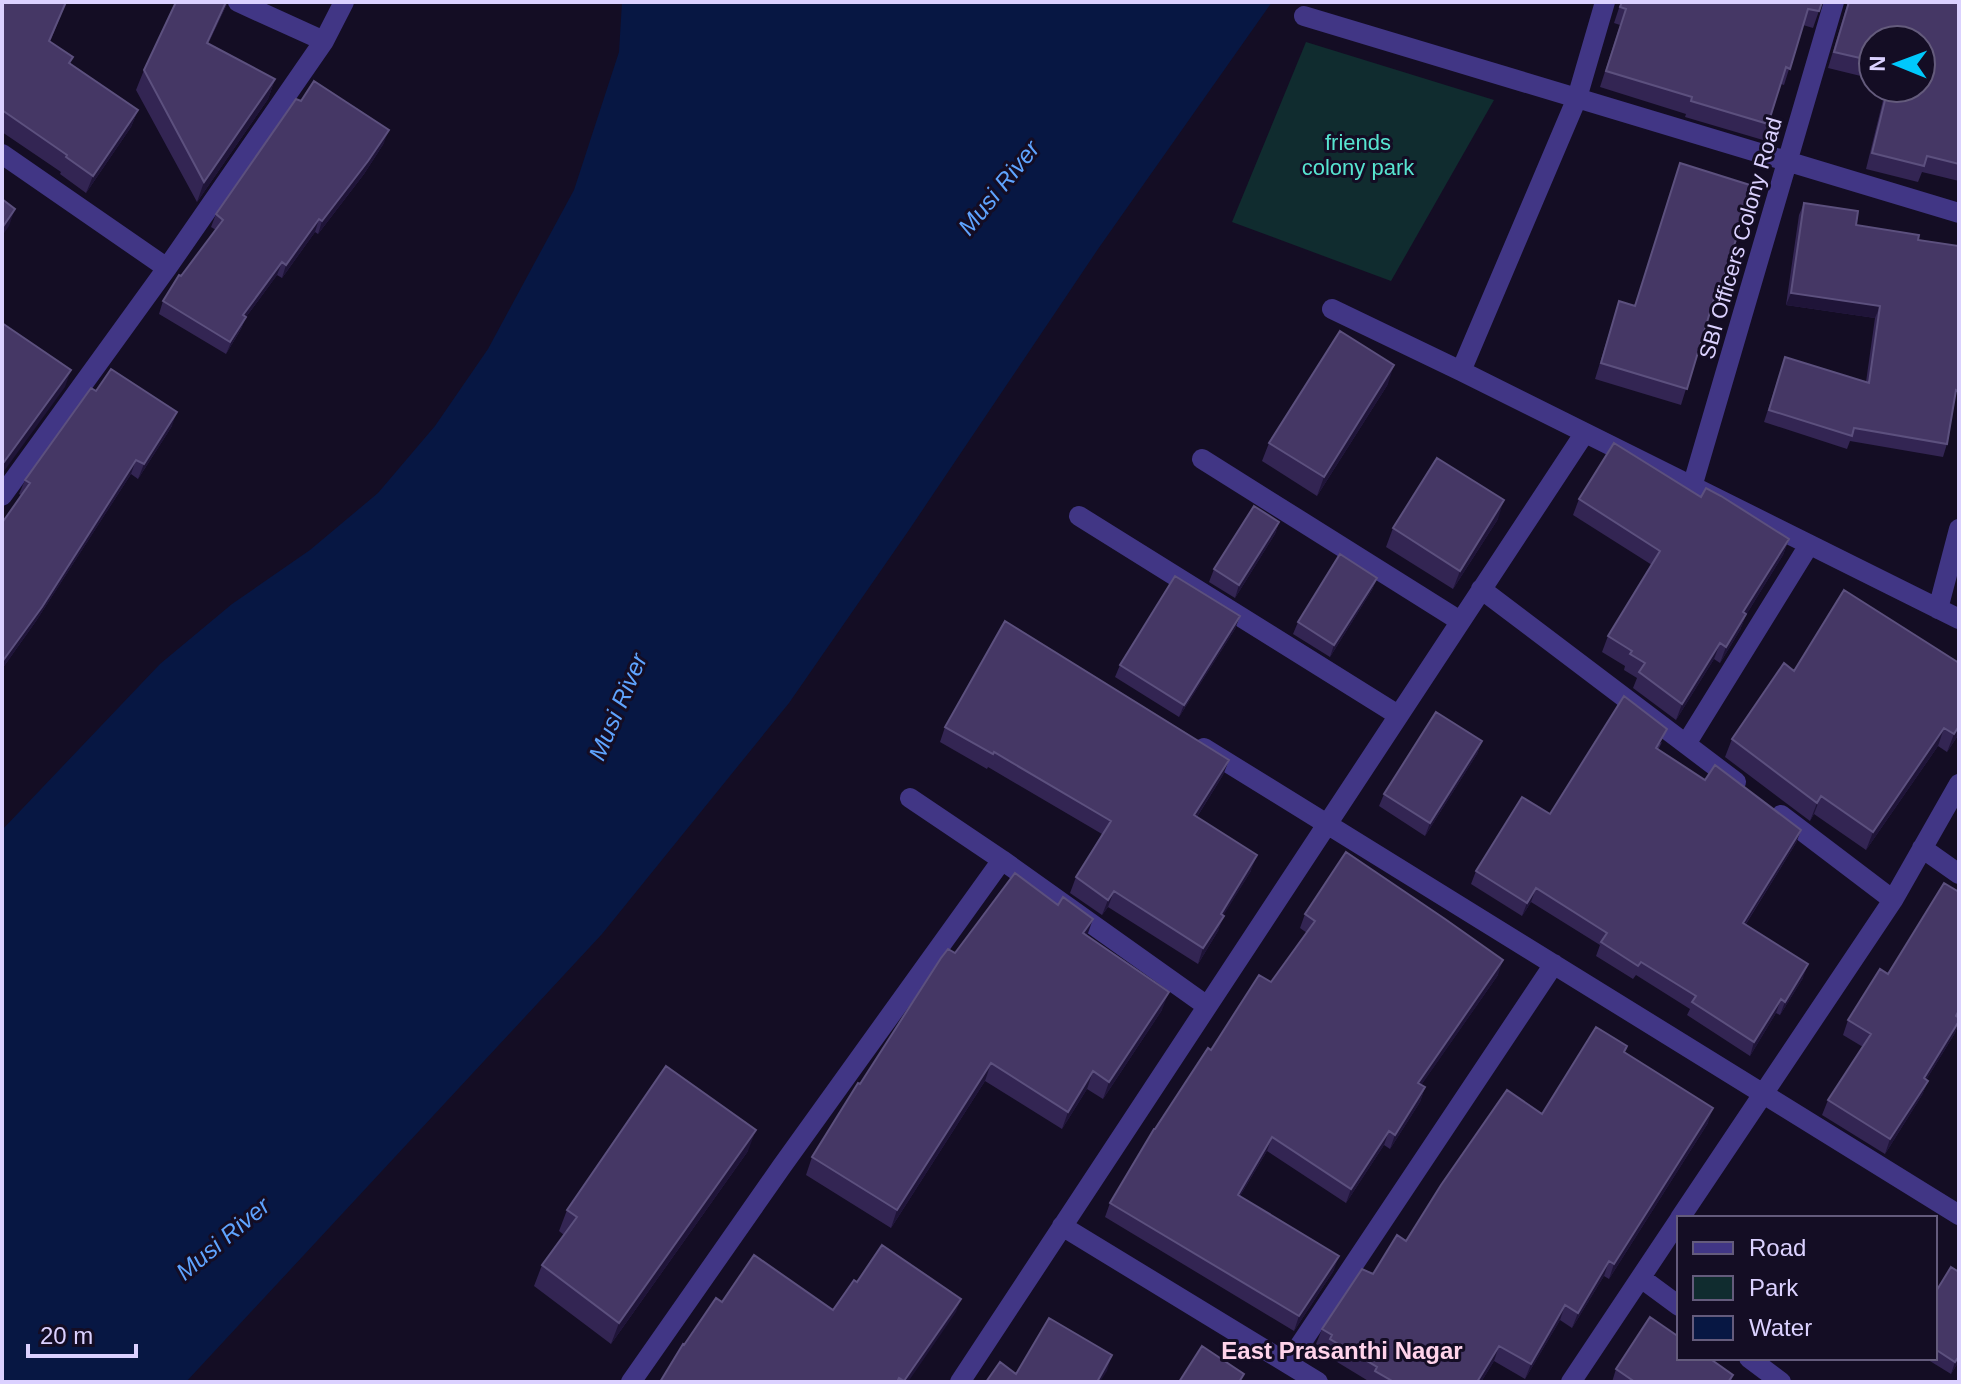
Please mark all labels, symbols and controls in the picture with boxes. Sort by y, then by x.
north arrow [1857,24,1937,104]
text: N [1865,55,1890,72]
street label: SBI Officers Colony Road [1694,114,1787,362]
park label: friends colony park [1302,130,1415,180]
water label: Musi River [952,134,1045,240]
water label: Musi River [583,648,653,764]
water label: Musi River [171,1191,276,1285]
legend [1677,1216,1937,1360]
text: Road [1749,1234,1806,1261]
text: Park [1749,1274,1799,1301]
scale bar [28,1308,136,1358]
text: Water [1749,1314,1812,1341]
text: 20 m [40,1322,93,1349]
district label: East Prasanthi Nagar [1221,1337,1463,1364]

